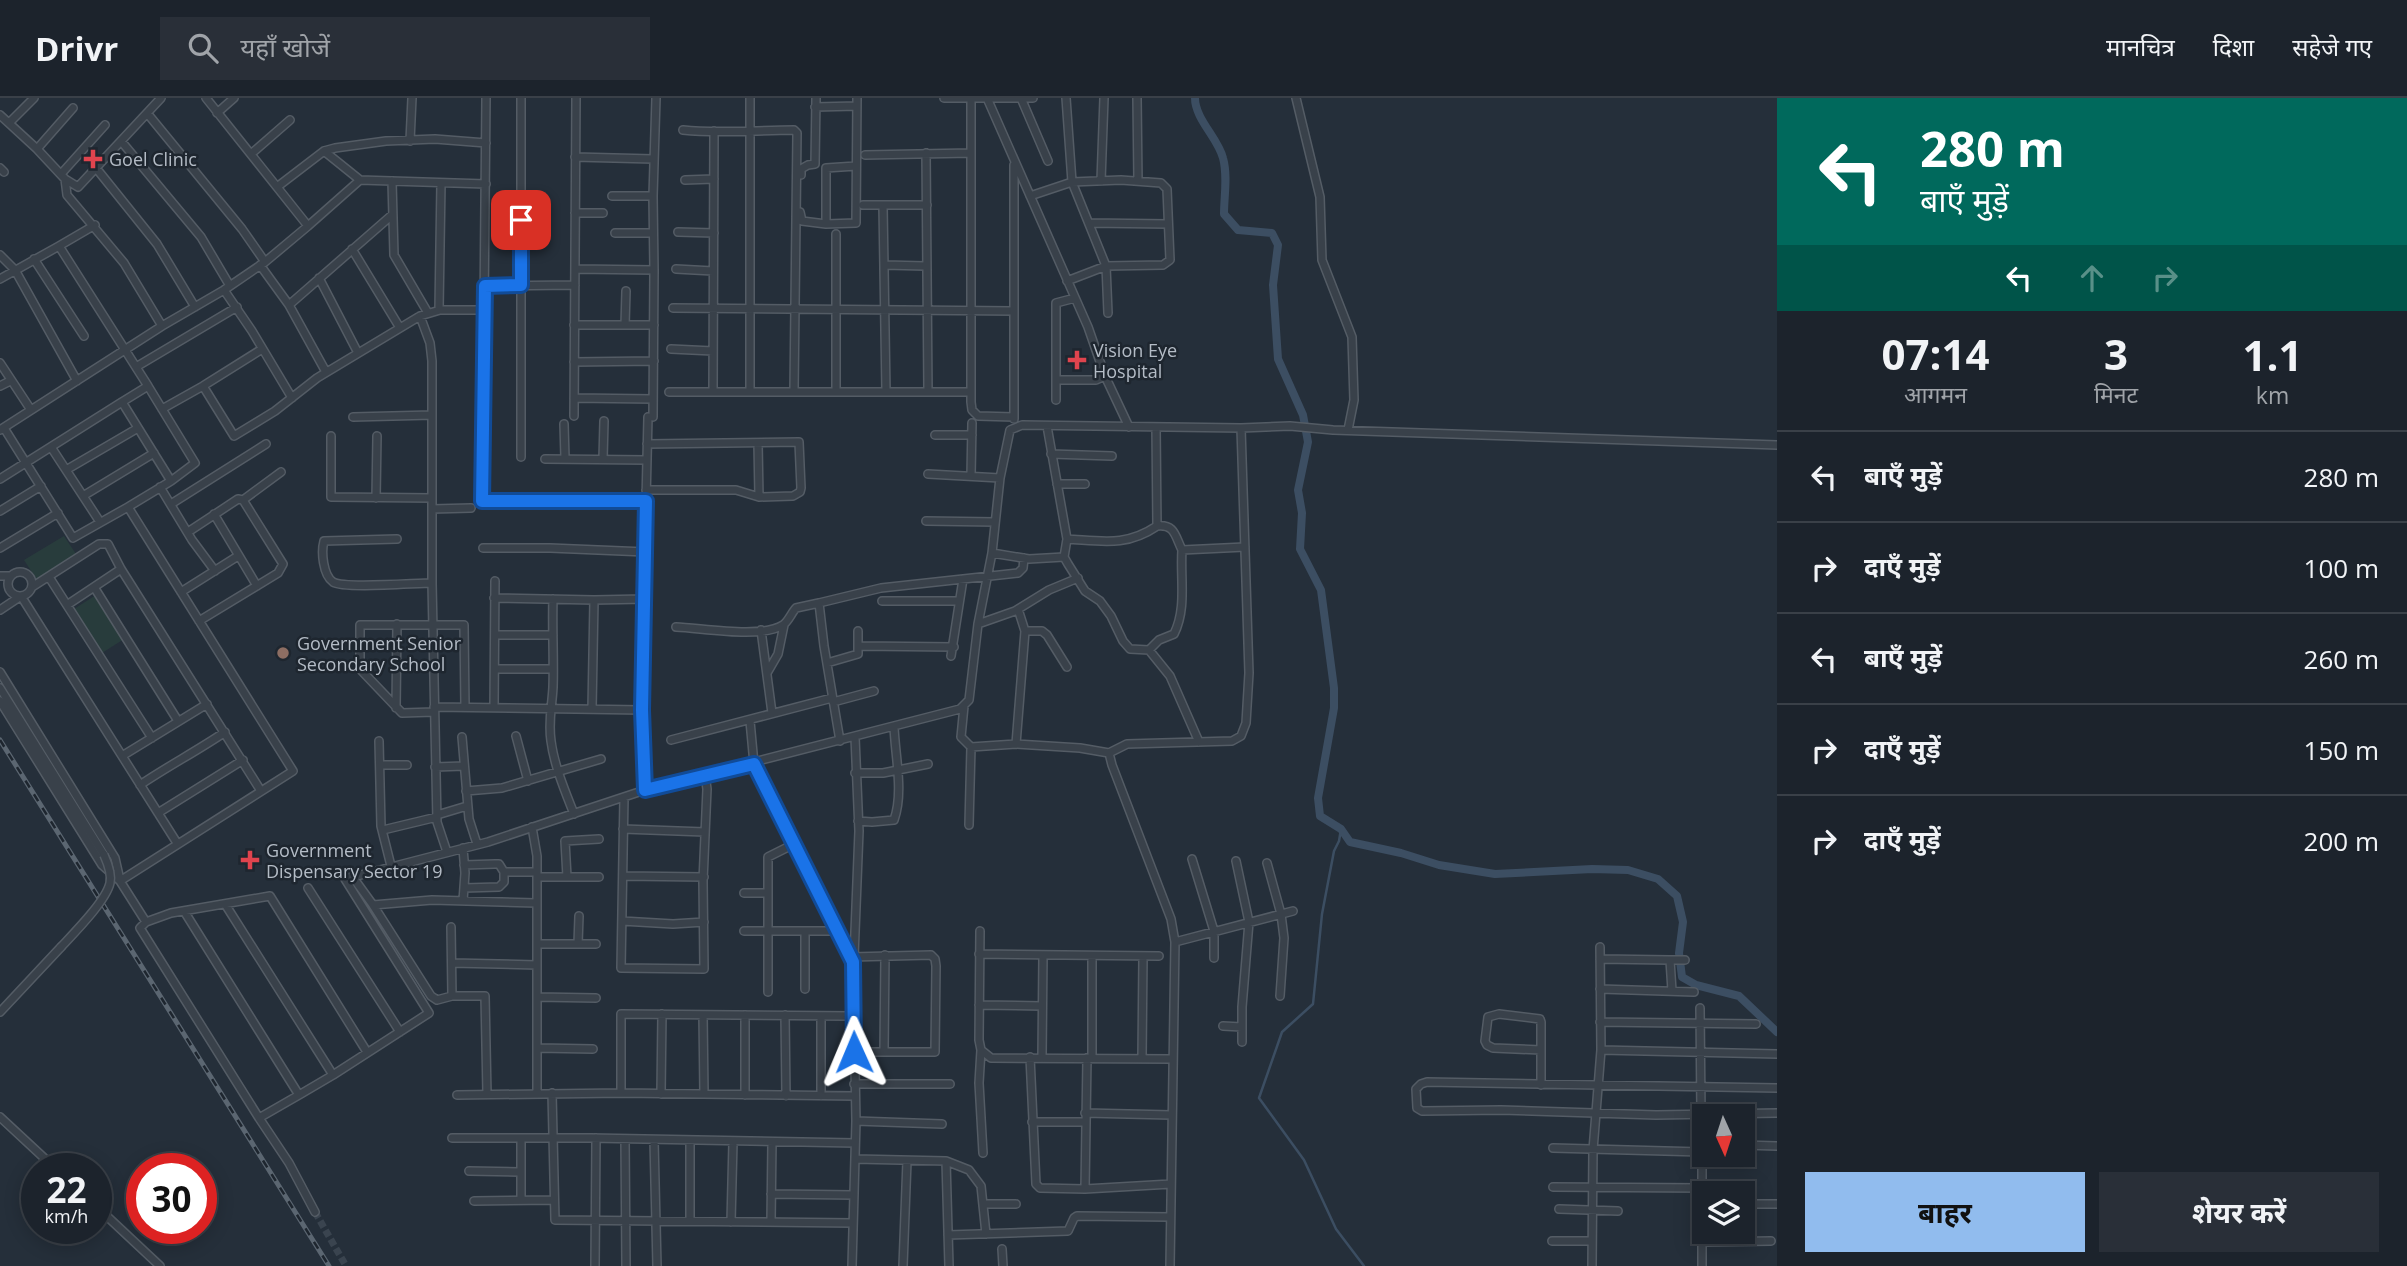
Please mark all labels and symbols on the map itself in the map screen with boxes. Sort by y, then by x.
place label: Goel Clinic [109,147,197,171]
marker: Goel Clinic [83,149,103,169]
pin [491,190,551,250]
place label: Vision Eye Hospital [1093,338,1177,383]
marker: Vision Eye Hospital [1067,350,1087,370]
place label: Government Senior Secondary School [297,631,462,676]
marker: Government Senior Secondary School [275,645,291,661]
place label: Government Dispensary Sector 19 [266,838,442,883]
marker: Government Dispensary Sector 19 [240,850,260,870]
position arrow [817,1015,891,1089]
north arrow [1692,1104,1755,1167]
speed limit sign: 30 [126,1153,217,1244]

